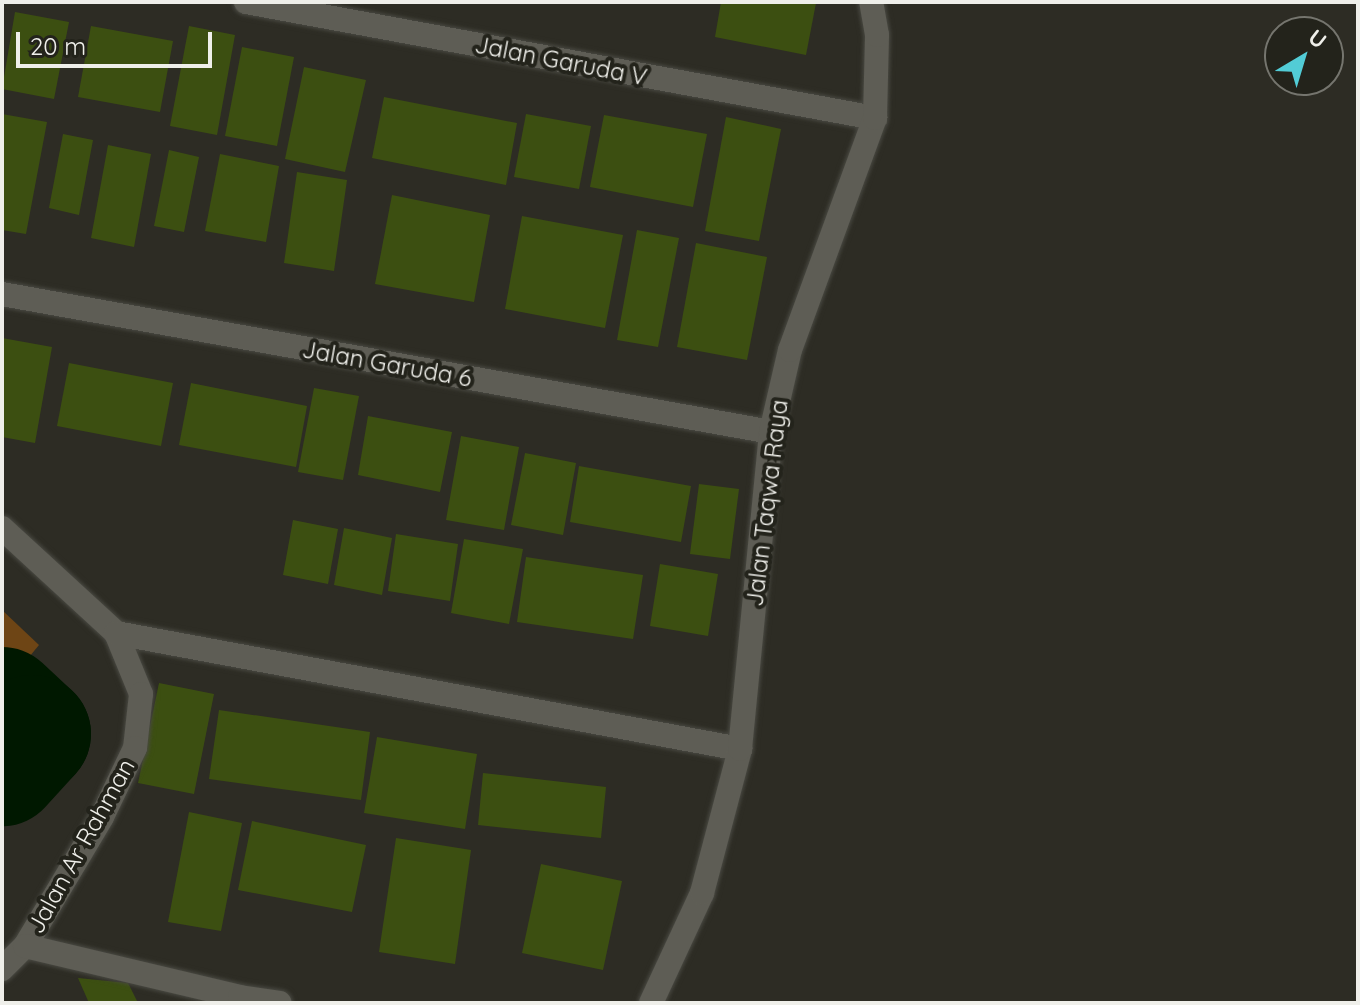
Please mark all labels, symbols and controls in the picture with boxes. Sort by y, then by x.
scale bar [20,16,216,66]
north arrow [1264,16,1344,96]
text: U [1303,23,1332,54]
street label: Jalan Garuda V [472,30,650,92]
text: 20 m [30,31,86,61]
street label: Jalan Garuda 6 [300,335,474,393]
street label: Jalan Taqwa Raya [740,398,794,608]
street label: Jalan Ar Rahman [21,754,141,938]

